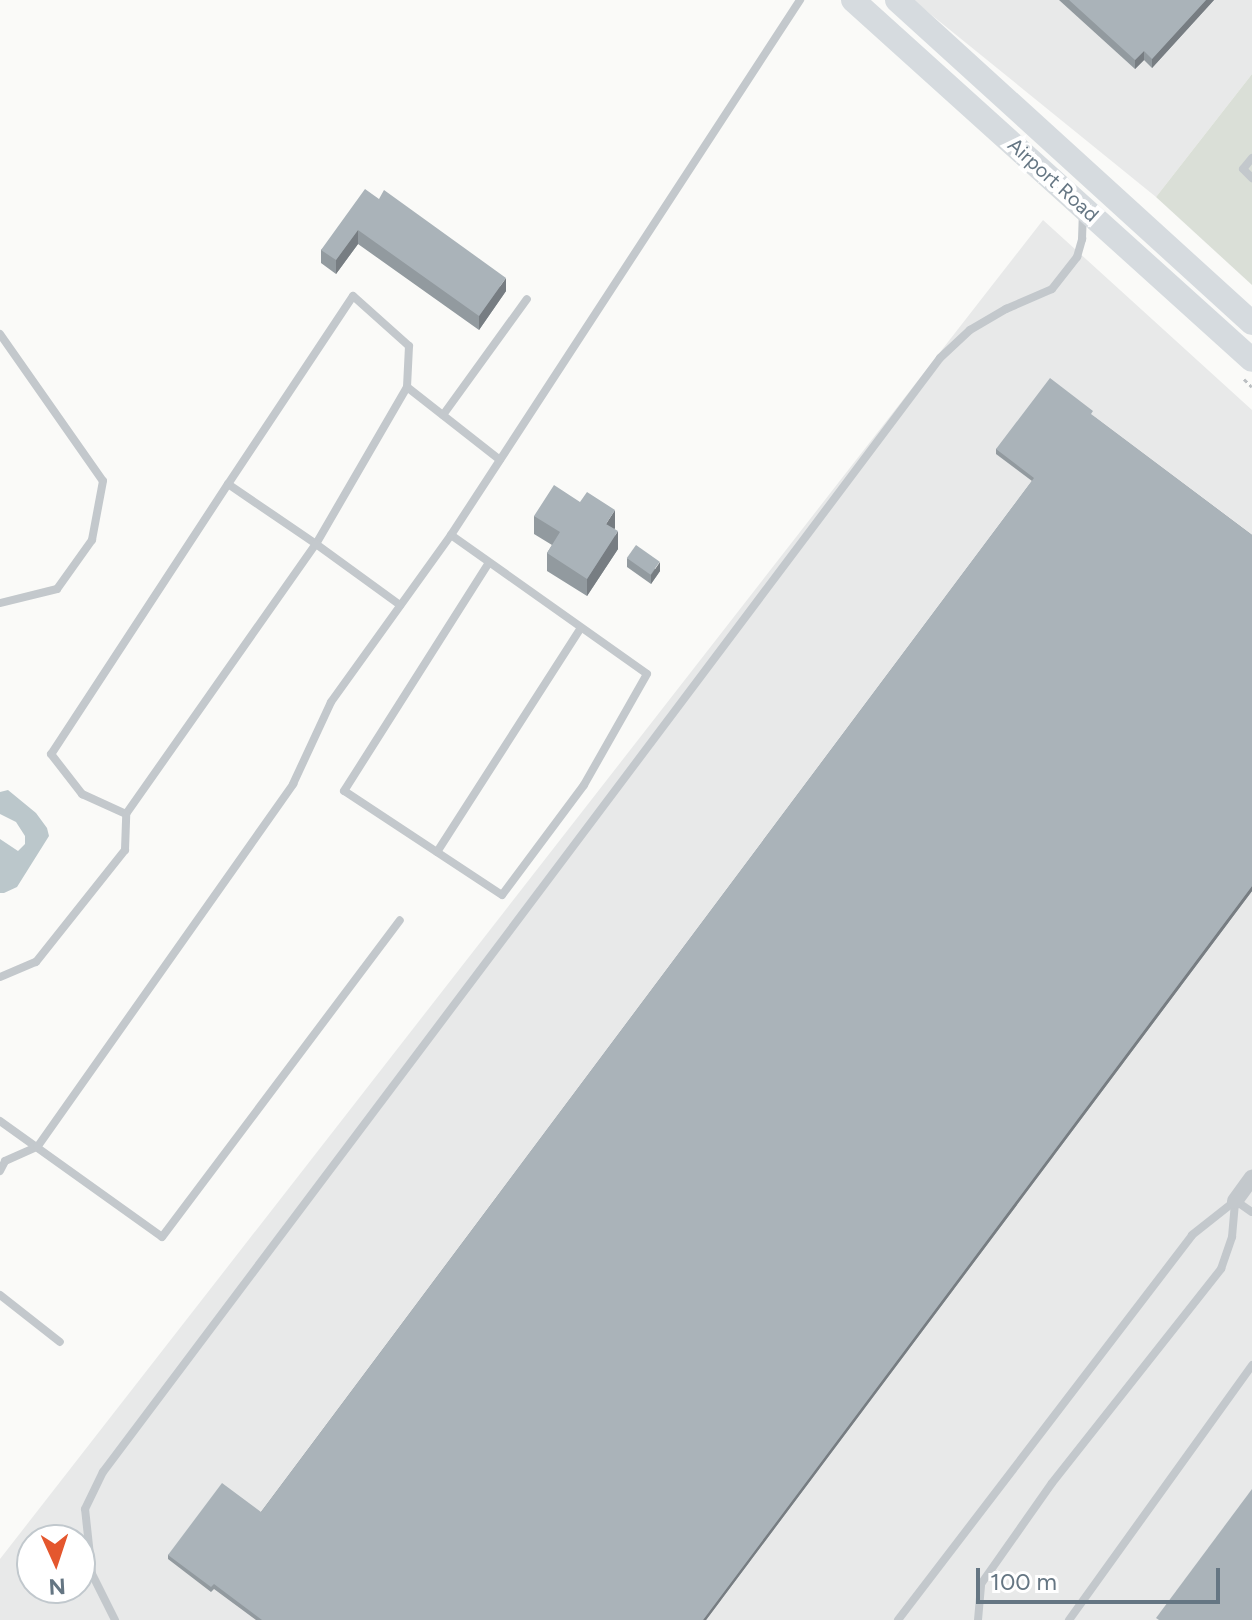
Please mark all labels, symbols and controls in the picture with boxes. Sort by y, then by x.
street label: Airport Road [1003,133,1103,227]
north arrow [16,1524,96,1604]
scale bar [980,1552,1224,1602]
text: 100 m [990,1567,1057,1596]
text: N [48,1573,66,1600]

